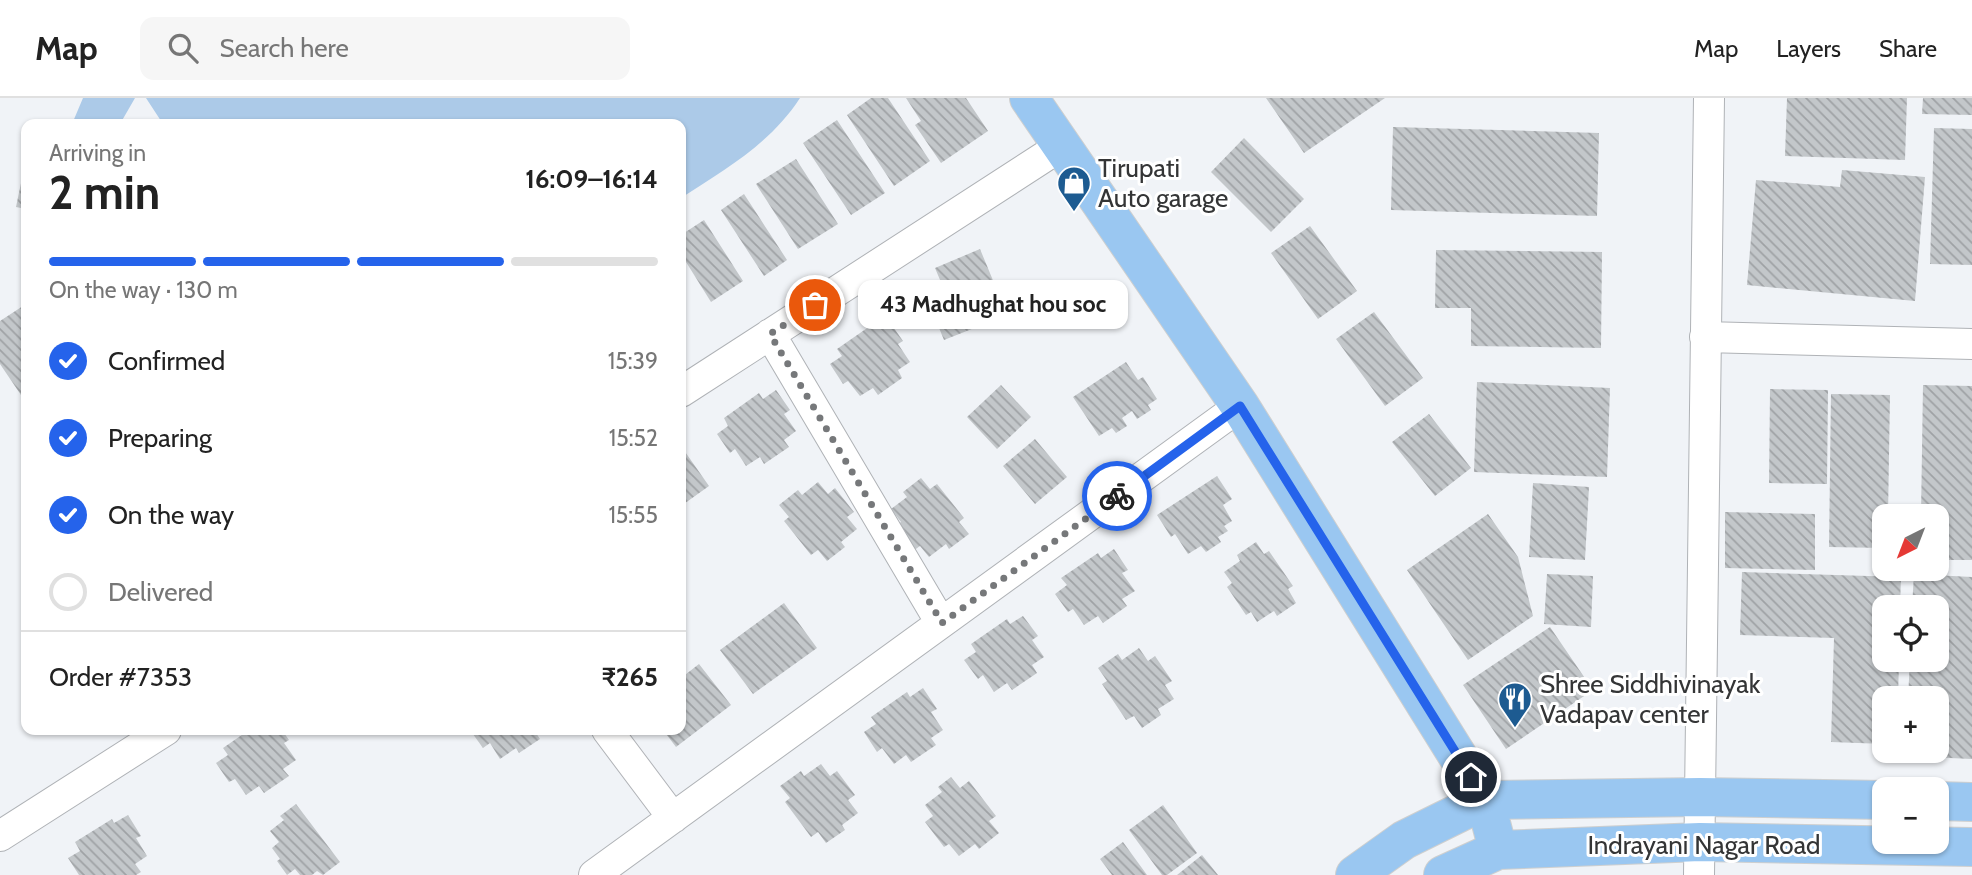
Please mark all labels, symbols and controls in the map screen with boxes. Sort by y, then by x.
search box [140,17,630,80]
text: Map [35,28,98,68]
icon: search [164,29,202,67]
text: Search here [220,32,349,64]
text: Map [1694,34,1738,63]
text: Layers [1776,34,1841,63]
text: Share [1879,34,1937,63]
text: Arriving in [49,139,146,167]
place label: Tirupati Auto garage [1098,152,1228,214]
text: 16:09–16:14 [525,163,658,195]
shop icon: Tirupati Auto garage [1055,164,1093,213]
text: 2 min [49,165,160,221]
pin [785,275,845,335]
text: On the way · 130 m [49,276,238,304]
callout: 43 Madhughat hou soc [857,280,1126,330]
icon: bag [796,286,834,324]
text: 43 Madhughat hou soc [880,290,1106,318]
icon: check [49,342,87,380]
text: Confirmed [108,345,225,377]
text: 15:39 [608,347,658,375]
icon: check [49,419,87,457]
text: Preparing [108,422,212,454]
text: 15:52 [609,424,658,452]
courier [1082,461,1152,531]
icon: bike [1098,477,1136,515]
icon: check [49,496,87,534]
text: On the way [108,499,234,531]
text: 15:55 [608,501,658,529]
north arrow [1872,504,1950,581]
map controls [1872,504,1949,854]
text: Delivered [108,576,213,608]
button: locate [1872,595,1949,672]
text: Order #7353 [49,661,192,693]
text: ₹265 [602,661,658,693]
place label: Shree Siddhivinayak Vadapav center [1540,668,1761,730]
restaurant icon: Shree Siddhivinayak Vadapav center [1496,680,1534,729]
button: + [1872,686,1949,763]
pin [1441,747,1501,807]
icon: home [1452,758,1490,796]
button: − [1872,777,1949,854]
street label: Indrayani Nagar Road [1587,829,1821,861]

